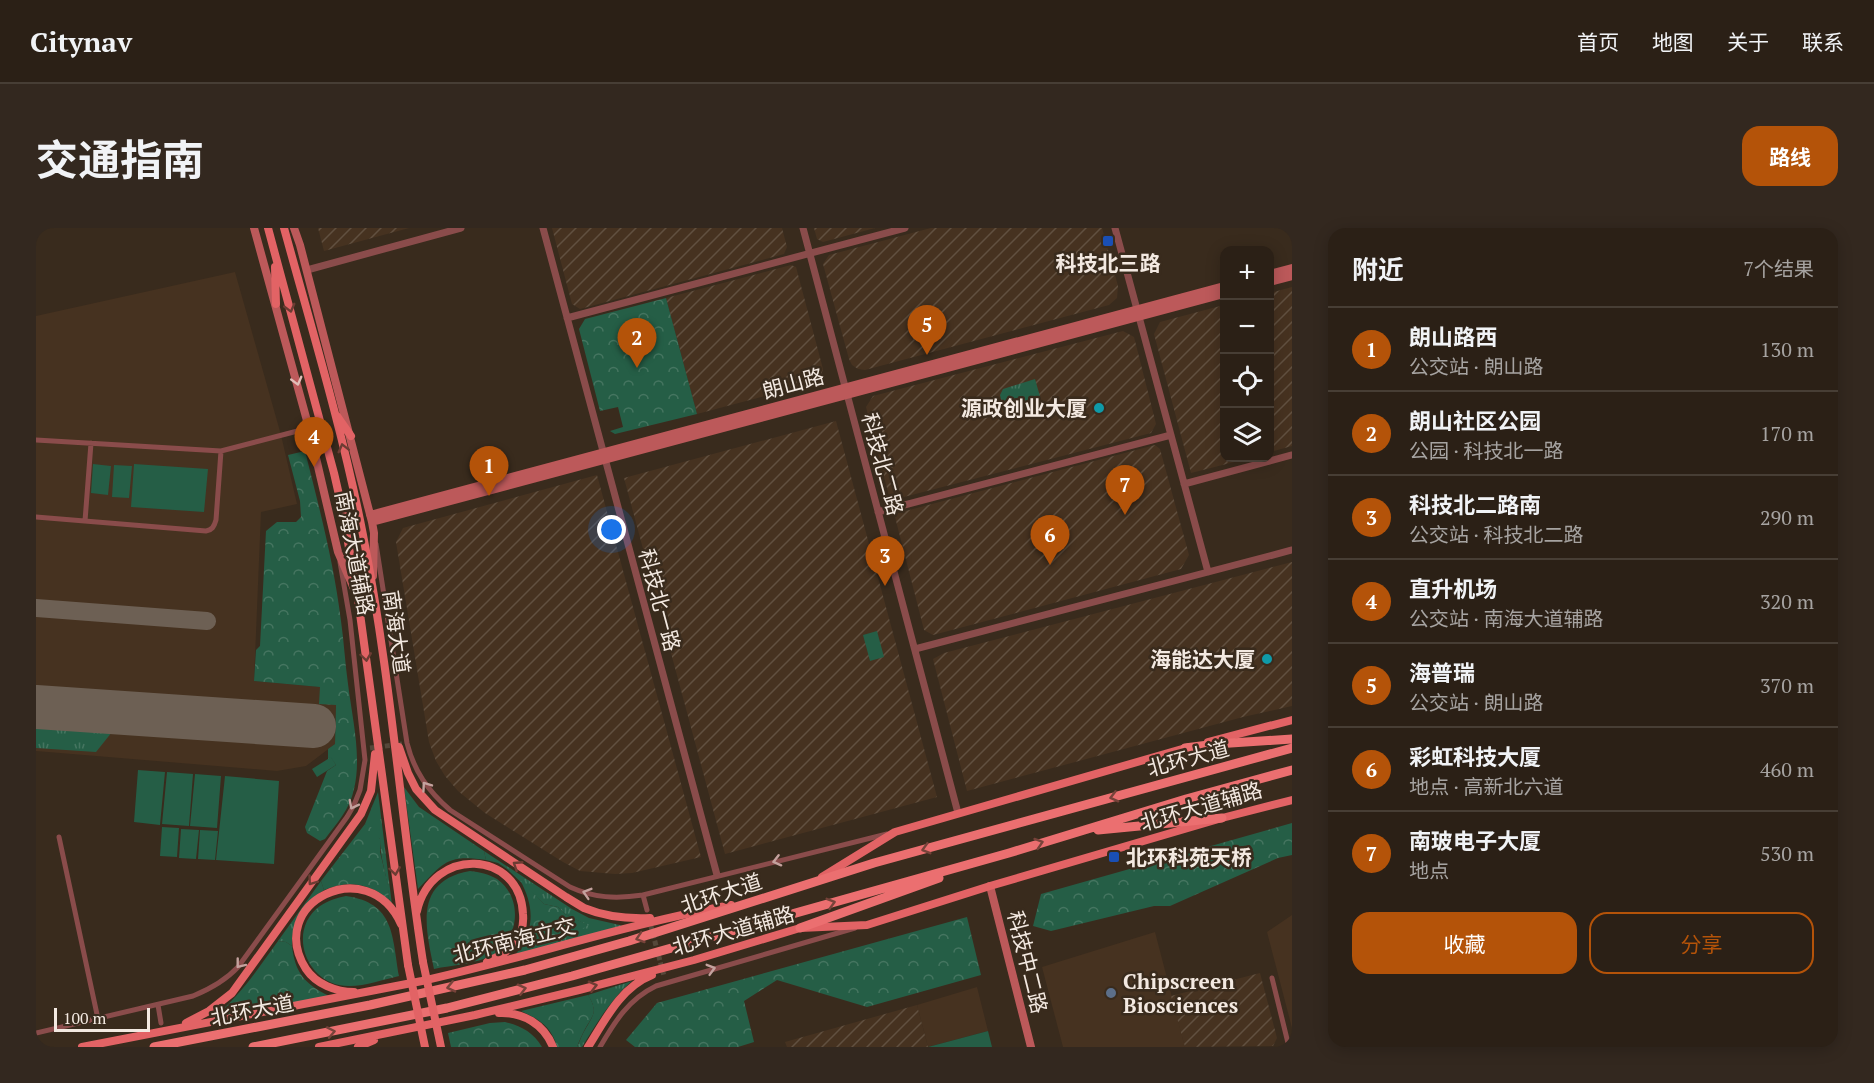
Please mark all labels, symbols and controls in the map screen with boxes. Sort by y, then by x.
text: Citynav [30,23,132,60]
text: 首页 [1577,28,1619,56]
text: 地图 [1652,28,1694,56]
text: 关于 [1727,28,1769,56]
text: 联系 [1802,28,1844,56]
button: 路线 [1742,126,1838,186]
text: 交通指南 [36,131,204,187]
marker: 科技北三路 [1101,234,1115,248]
map controls [1220,246,1274,462]
button: + [1220,246,1274,300]
place label: 科技北三路 [1056,249,1161,277]
text: 附近 [1352,252,1404,286]
text: 7个结果 [1743,255,1814,282]
button: − [1220,300,1274,354]
one-way arrow [282,303,295,313]
pin: 5 [908,306,946,355]
pin: 2 [618,318,656,368]
text: 朗山路西 [1409,322,1497,351]
text: 1 [1366,336,1377,363]
text: 130 m [1760,336,1814,363]
text: 公交站 · 朗山路 [1409,353,1544,380]
button: locate [1220,354,1274,408]
street label: 朗山路 [759,361,827,405]
one-way arrow [290,375,302,386]
place label: 源政创业大厦 [961,394,1087,422]
marker: 源政创业大厦 [1092,401,1106,415]
text: 朗山社区公园 [1409,406,1541,435]
button: layers [1220,408,1274,462]
street label: 科技北二路 [856,410,910,518]
pin: 4 [294,418,334,467]
text: 2 [1366,420,1377,447]
text: 170 m [1760,420,1814,447]
text: 公园 · 科技北一路 [1409,437,1564,464]
one-way arrow [338,443,351,453]
pin: 1 [470,446,508,496]
pin: 7 [1106,466,1144,515]
street label: 南海大道辅路 [329,488,381,618]
text: 科技北二路南 [1409,490,1541,519]
text: 3 [1366,504,1377,531]
text: 290 m [1760,504,1814,531]
your location [597,515,626,544]
pin: 6 [1030,516,1070,565]
text: 公交站 · 科技北二路 [1409,521,1584,548]
pin: 3 [866,536,904,586]
street label: 科技北一路 [633,546,687,654]
text: 直升机场 [1409,574,1497,603]
street label: 南海大道 [377,588,417,676]
text: 4 [1366,588,1377,615]
text: 320 m [1760,588,1814,615]
text: 公交站 · 南海大道辅路 [1409,605,1604,632]
place label: 海能达大厦 [1150,645,1255,673]
one-way arrow [359,652,372,661]
marker: 海能达大厦 [1260,652,1274,666]
text: 海普瑞 [1409,658,1475,687]
text: 5 [1366,672,1377,699]
text: 370 m [1760,672,1814,699]
text: 公交站 · 朗山路 [1409,689,1544,716]
street label: 北环大道 [1144,734,1232,782]
text: 彩虹科技大厦 [1409,742,1541,771]
text: 6 [1366,756,1377,783]
text: 460 m [1760,756,1814,783]
text: 地点 · 高新北六道 [1409,773,1564,800]
street label: 北环大道辅路 [1137,775,1265,837]
one-way arrow [422,781,433,792]
one-way arrow [1109,790,1120,802]
one-way arrow [349,799,360,810]
text: 南玻电子大厦 [1409,826,1541,855]
one-way arrow [1033,838,1044,851]
text: 7 [1366,840,1377,867]
text: 530 m [1760,840,1814,867]
one-way arrow [921,842,932,854]
place label: 北环科苑天桥 [1126,843,1252,871]
marker: 北环科苑天桥 [1107,850,1121,864]
one-way arrow [772,853,782,866]
text: 地点 [1409,857,1449,884]
one-way arrow [512,861,523,872]
one-way arrow [389,866,401,875]
street label: 北环大道 [677,867,765,919]
one-way arrow [309,875,320,886]
one-way arrow [582,888,593,900]
one-way arrow [826,897,836,910]
street label: 北环大道辅路 [669,899,797,961]
street label: 科技中二路 [1002,908,1054,1016]
street label: 北环南海立交 [449,911,579,969]
button: 收藏 [1352,912,1577,974]
button: 分享 [1589,912,1814,974]
one-way arrow [635,931,646,943]
one-way arrow [236,957,247,968]
one-way arrow [705,964,716,976]
place label: Chipscreen Biosciences [1123,967,1238,1019]
one-way arrow [446,979,456,992]
one-way arrow [587,981,597,994]
one-way arrow [516,983,526,996]
marker: Chipscreen Biosciences [1104,986,1118,1000]
street label: 北环大道 [208,988,296,1032]
scale bar [54,1005,150,1032]
text: 100 m [63,1007,106,1029]
one-way arrow [326,1026,336,1039]

